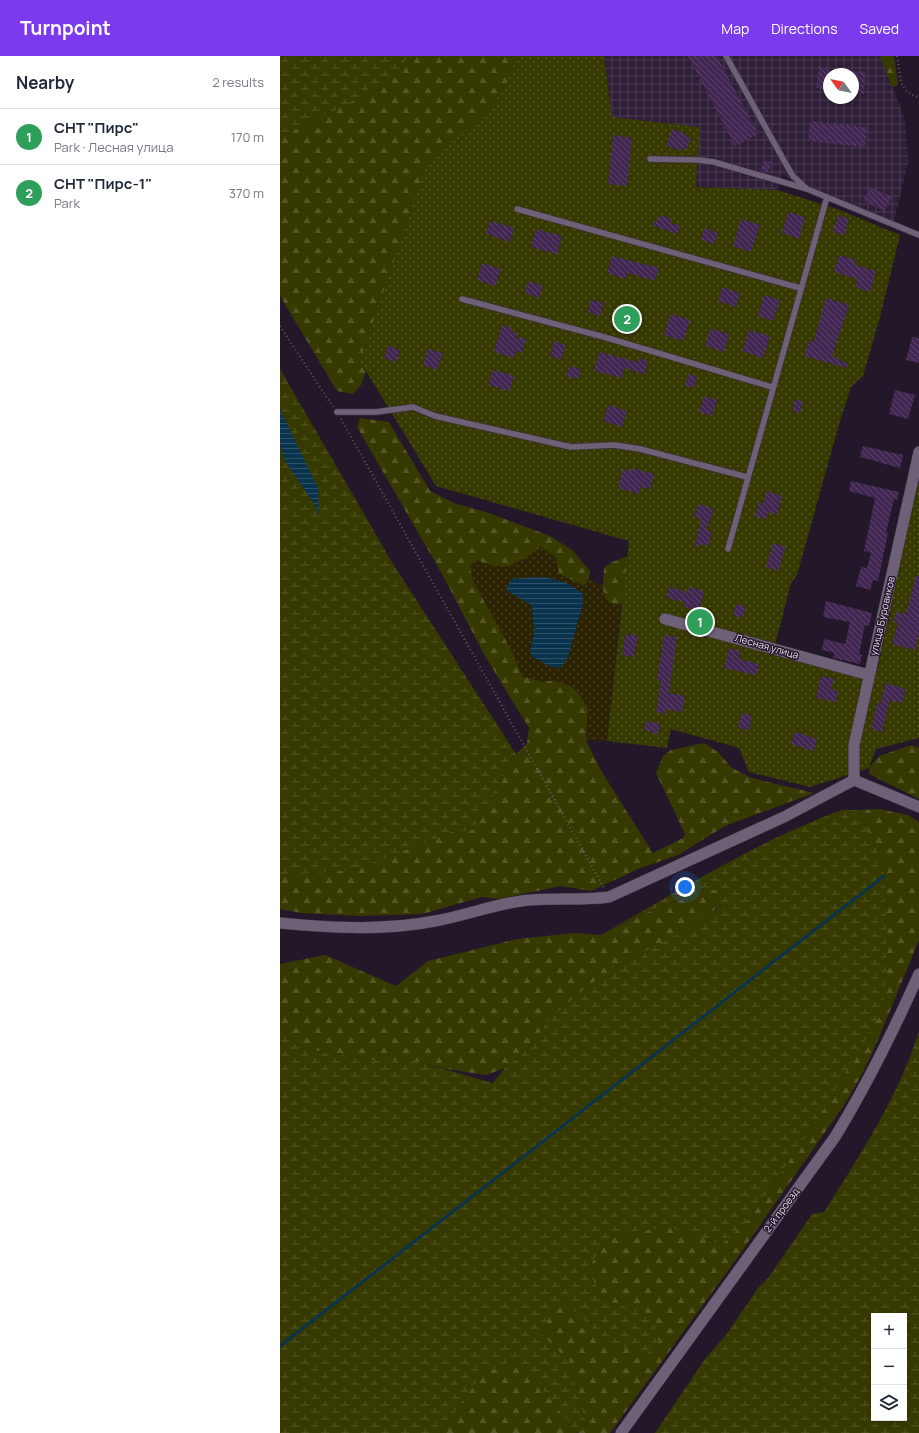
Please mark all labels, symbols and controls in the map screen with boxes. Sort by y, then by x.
text: Turnpoint [20,15,111,41]
text: Map [721,19,749,38]
text: Directions [771,19,838,38]
text: Saved [860,19,899,38]
north arrow [823,68,859,104]
text: Nearby [16,71,74,94]
text: 2 results [212,73,264,91]
text: СНТ "Пирс" [54,117,139,138]
text: 1 [26,128,32,146]
text: 170 m [231,128,264,146]
text: Park · Лесная улица [54,138,173,156]
text: СНТ "Пирс-1" [54,173,152,194]
text: 2 [25,184,33,202]
text: 370 m [229,184,264,202]
text: Park [54,194,80,212]
pin: 2 [614,304,640,334]
street label: улица Буровиков [866,575,898,657]
pin: 1 [687,607,713,637]
street label: Лесная улица [734,630,800,662]
your location [675,877,695,897]
street label: 2-й проезд [760,1185,802,1235]
map controls [871,1313,907,1421]
button: + [871,1313,907,1349]
button: − [871,1349,907,1385]
button: layers [871,1385,907,1421]

